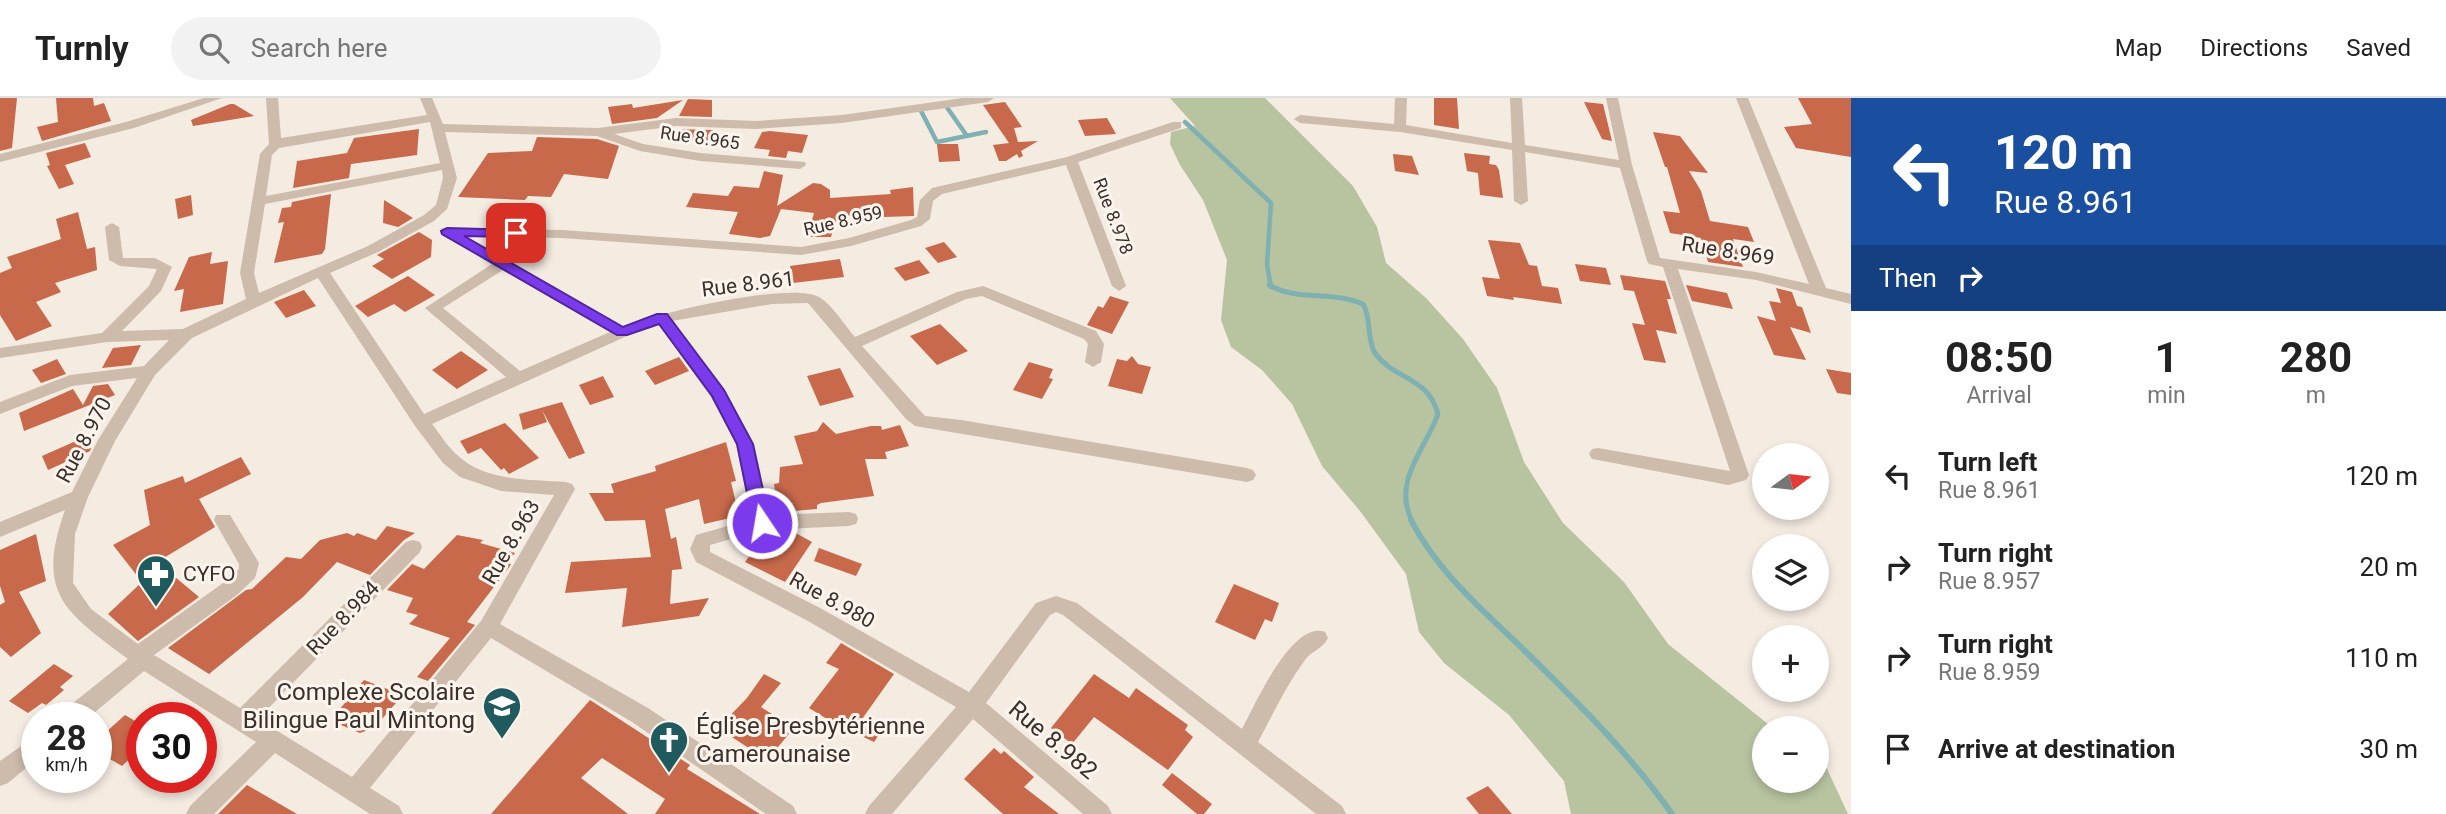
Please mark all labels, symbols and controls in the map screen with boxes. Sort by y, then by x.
search box [171,17,661,80]
text: Turnly [35,29,129,68]
icon: search [195,29,233,67]
text: Search here [251,33,387,63]
text: Map [2115,34,2162,62]
text: Directions [2200,34,2308,62]
text: Saved [2346,34,2411,62]
street label: Rue 8.965 [659,122,741,153]
text: 120 m [1994,124,2133,181]
icon: left [1879,126,1970,217]
street label: Rue 8.978 [1089,175,1138,257]
text: Rue 8.961 [1994,183,2137,221]
street label: Rue 8.959 [801,201,884,240]
pin [486,203,546,263]
icon: arrive [497,214,535,252]
street label: Rue 8.969 [1680,232,1776,270]
icon: right [1951,259,1989,297]
text: Then [1879,263,1937,293]
street label: Rue 8.961 [700,266,796,302]
text: 08:50 [1945,333,2053,382]
text: 1 [2154,333,2179,382]
text: 280 [2280,333,2352,382]
text: Arrival [1966,382,2032,409]
text: min [2147,382,2186,409]
text: m [2306,382,2326,409]
street label: Rue 8.970 [51,393,117,487]
north arrow [1752,443,1829,520]
map controls [1752,443,1829,793]
text: Turn left [1938,447,2037,477]
icon: left [1879,457,1917,495]
text: 120 m [2345,461,2418,491]
text: Rue 8.961 [1938,477,2041,504]
position arrow [725,486,799,560]
street label: Rue 8.963 [477,495,545,589]
button: layers [1752,534,1829,611]
text: Turn right [1938,538,2053,568]
icon: right [1879,548,1917,586]
text: 20 m [2360,552,2418,582]
pharmacy icon: CYFO [135,553,177,608]
place label: CYFO [183,562,235,586]
street label: Rue 8.980 [785,567,879,633]
text: Rue 8.957 [1938,568,2041,595]
street label: Rue 8.984 [302,576,384,660]
button: + [1752,625,1829,702]
text: Turn right [1938,629,2053,659]
icon: right [1879,639,1917,677]
text: 110 m [2345,643,2418,673]
text: Rue 8.959 [1938,659,2041,686]
place label: Complexe Scolaire Bilingue Paul Mintong [243,678,475,734]
school or university icon: Complexe Scolaire Bilingue Paul Mintong [481,685,523,740]
street label: Rue 8.982 [1003,695,1103,785]
speed limit sign: 30 [126,702,217,793]
place label: Église Presbytérienne Camerounaise [696,712,925,768]
button: − [1752,716,1829,793]
text: 28 [46,718,87,759]
church icon: Église Presbytérienne Camerounaise [648,719,690,774]
icon: arrive [1879,730,1917,768]
text: Arrive at destination [1938,734,2175,764]
text: 30 m [2360,734,2418,764]
text: km/h [45,754,88,775]

